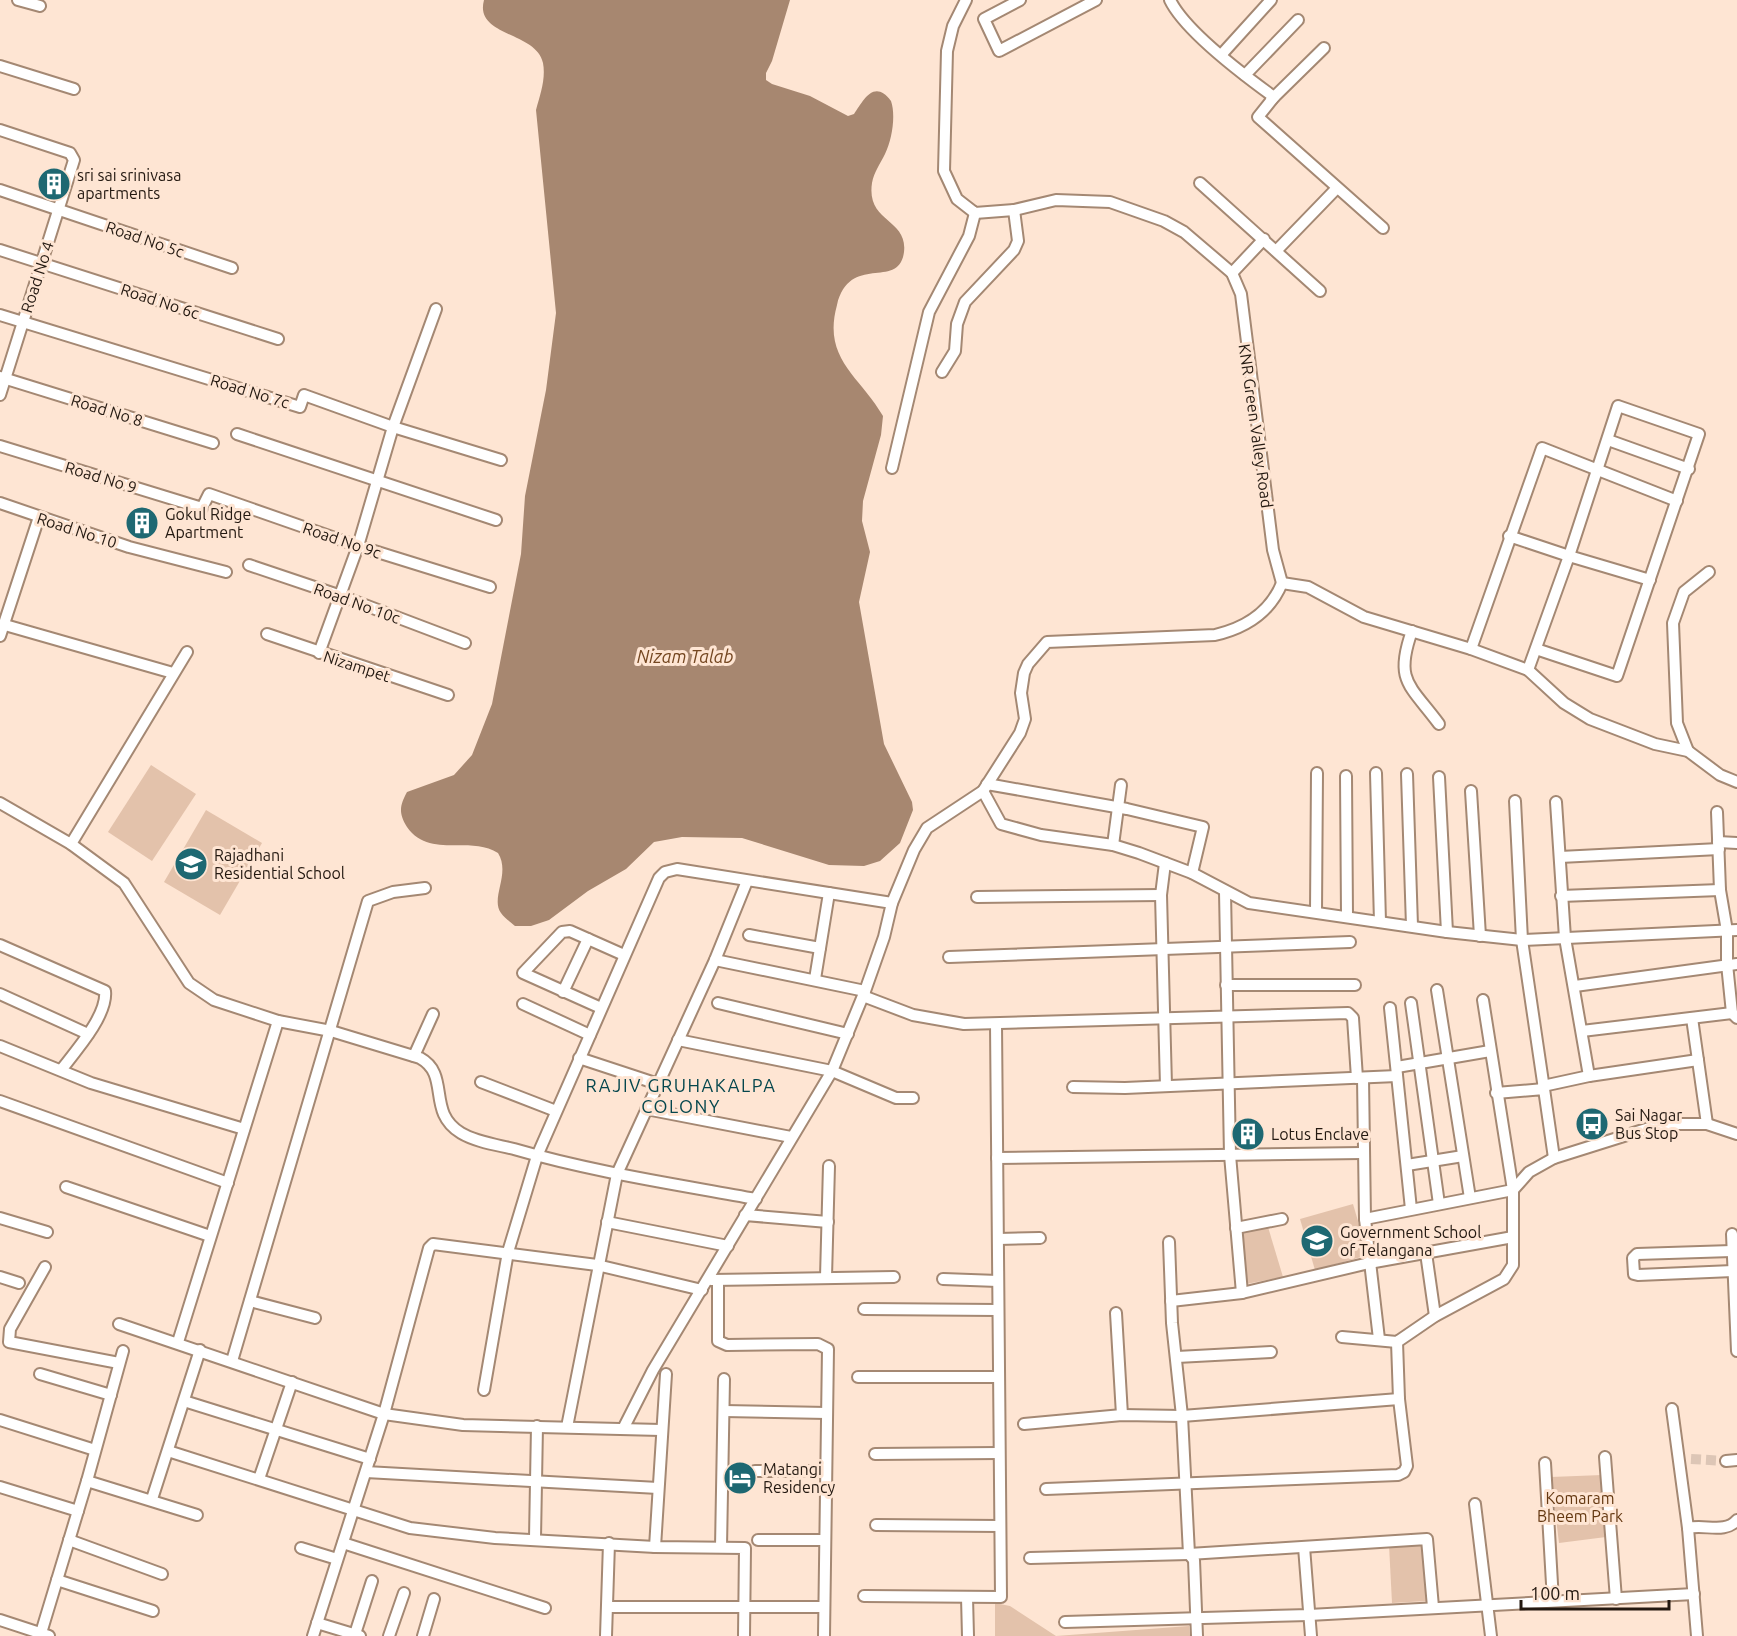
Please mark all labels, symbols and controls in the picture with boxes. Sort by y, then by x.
building icon: sri sai srinivasa apartments [36,166,72,202]
place label: sri sai srinivasa apartments [77,166,181,202]
street label: Road No 5c [104,217,187,261]
street label: Road No 4 [17,239,57,315]
street label: Road No 6c [118,280,202,322]
street label: KNR Green Valley Road [1236,343,1276,509]
street label: Road No 7c [208,370,292,412]
street label: Road No 8 [69,391,145,429]
street label: Road No 9 [63,458,139,496]
building icon: Gokul Ridge Apartment [124,505,160,541]
place label: Gokul Ridge Apartment [165,505,251,541]
street label: Road No 10 [35,509,119,551]
street label: Road No 9c [301,518,384,562]
street label: Road No 10c [311,579,403,627]
water label: Nizam Talab [637,646,733,666]
street label: Nizampet [321,647,393,685]
school or university icon: Rajadhani Residential School [173,846,209,882]
place label: Rajadhani Residential School [214,846,345,882]
district label: RAJIV GRUHAKALPA COLONY [586,1075,776,1116]
bus stop icon: Sai Nagar Bus Stop [1574,1106,1610,1142]
place label: Sai Nagar Bus Stop [1615,1106,1682,1142]
building icon: Lotus Enclave [1230,1116,1266,1152]
place label: Lotus Enclave [1271,1125,1369,1143]
school or university icon: Government School of Telangana [1299,1223,1335,1259]
place label: Government School of Telangana [1340,1223,1481,1259]
hotel icon: Matangi Residency [722,1460,758,1496]
place label: Matangi Residency [763,1460,836,1496]
park label: Komaram Bheem Park [1537,1489,1623,1525]
scale bar [1521,1573,1670,1611]
text: 100 m [1530,1583,1580,1603]

